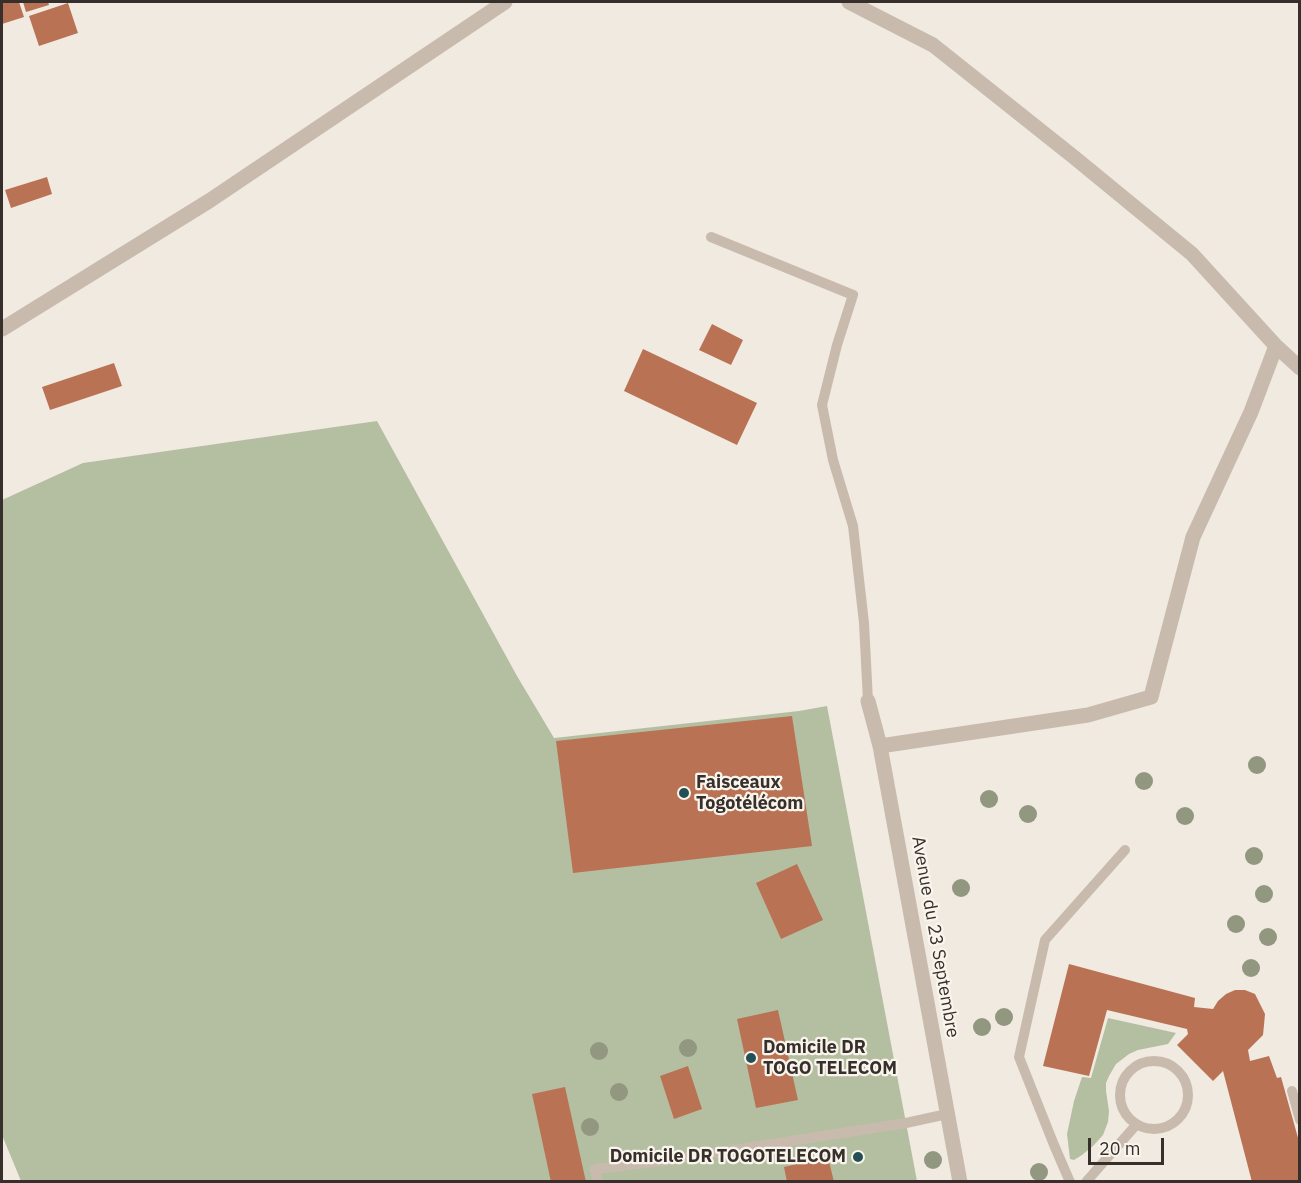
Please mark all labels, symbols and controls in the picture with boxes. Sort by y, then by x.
place label: Faisceaux Togotélécom [696,772,803,814]
marker: Faisceaux Togotélécom [677,786,691,800]
street label: Avenue du 23 Septembre [907,834,963,1040]
place label: Domicile DR TOGO TELECOM [763,1037,897,1080]
marker: Domicile DR TOGO TELECOM [744,1051,758,1065]
scale bar [1091,1126,1168,1164]
text: 20 m [1099,1137,1141,1160]
place label: Domicile DR TOGOTELECOM [610,1146,846,1168]
marker: Domicile DR TOGOTELECOM [851,1150,865,1164]

